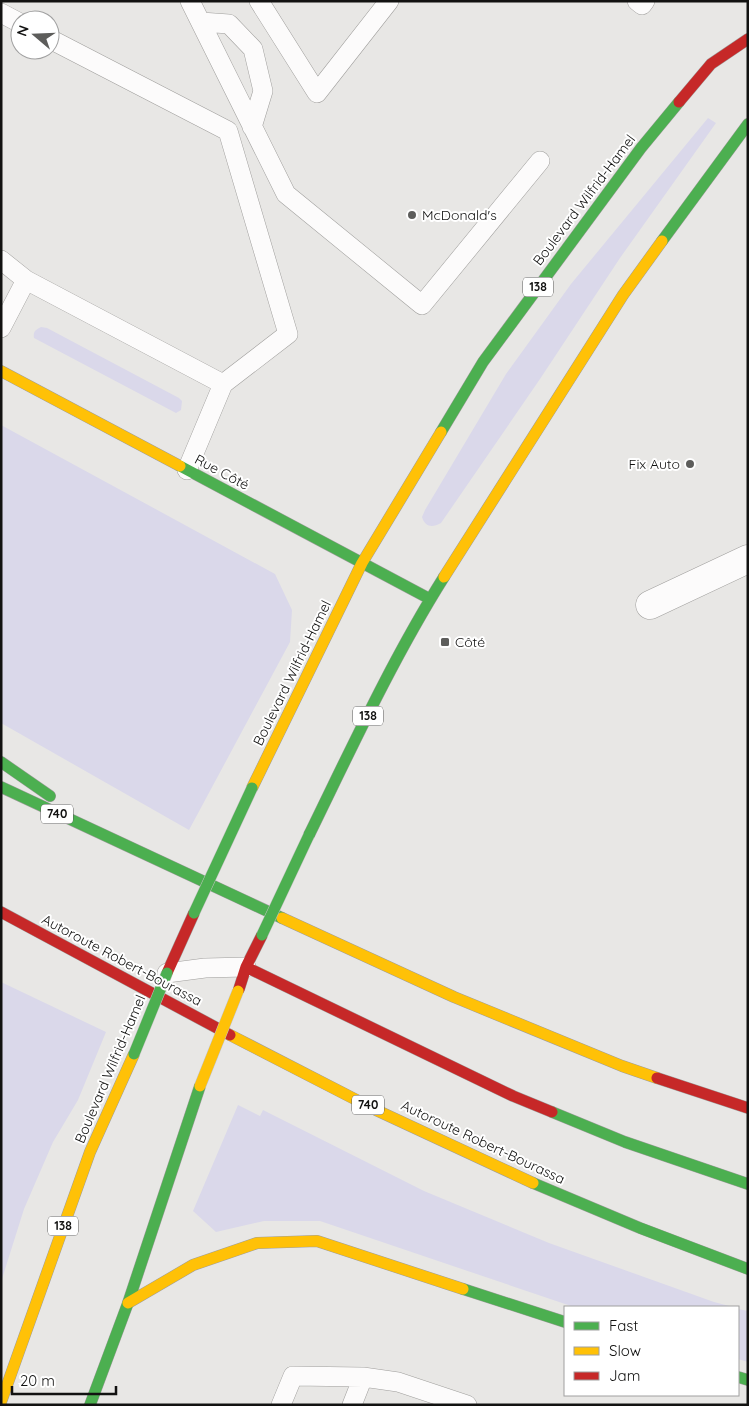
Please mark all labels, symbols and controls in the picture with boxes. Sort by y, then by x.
north arrow [10,10,60,60]
text: N [13,23,33,39]
street label: Boulevard Wilfrid-Hamel [529,131,639,269]
place label: McDonald's [422,206,497,224]
marker: McDonald's [406,209,418,221]
road number: 138 [523,278,553,296]
street label: Rue Côté [192,450,252,494]
place label: Fix Auto [628,455,680,473]
marker: Fix Auto [684,458,696,470]
street label: Boulevard Wilfrid-Hamel [249,597,335,749]
place label: Côté [455,633,485,651]
marker: Côté [439,636,451,648]
road number: 138 [353,706,383,726]
road number: 740 [41,804,73,824]
street label: Autoroute Robert-Bourassa [39,910,205,1010]
street label: Boulevard Wilfrid-Hamel [71,992,149,1146]
road number: 740 [352,1096,384,1114]
street label: Autoroute Robert-Bourassa [398,1096,568,1188]
road number: 138 [48,1216,78,1236]
legend [564,1306,739,1396]
text: Fast [609,1316,638,1335]
text: Slow [609,1341,641,1360]
scale bar [12,1364,116,1396]
text: Jam [609,1366,640,1385]
text: 20 m [20,1371,55,1390]

